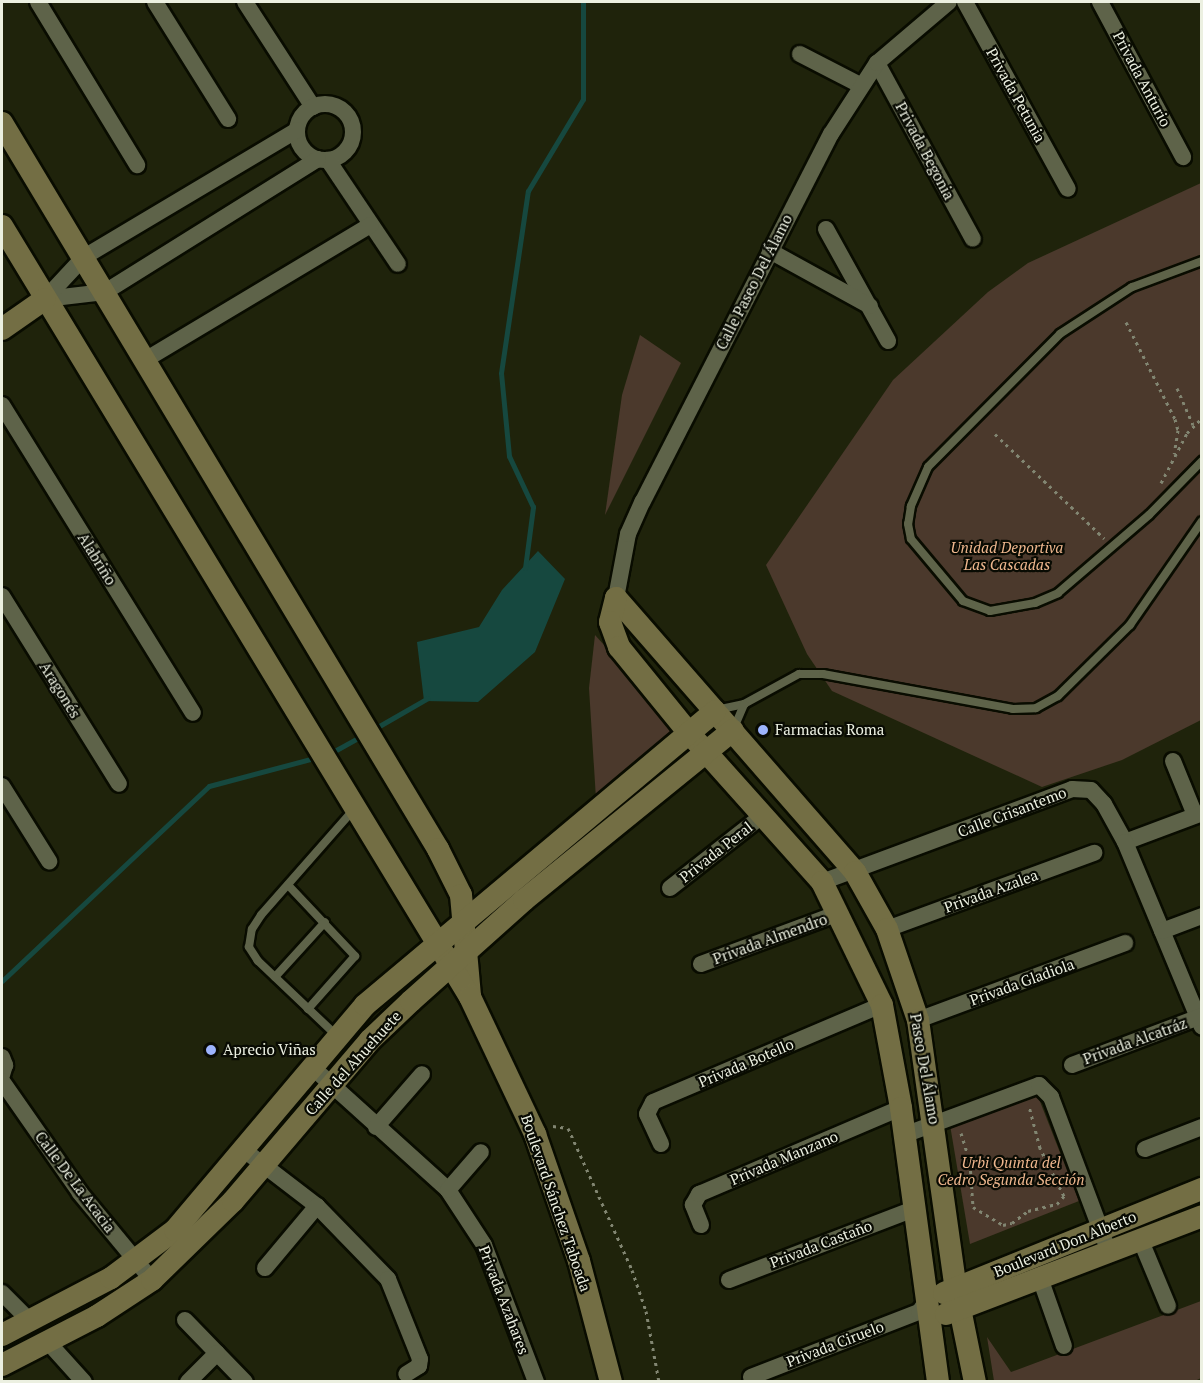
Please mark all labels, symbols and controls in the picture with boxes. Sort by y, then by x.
street label: Privada Anturio [1109,28,1175,130]
street label: Privada Petunia [983,45,1049,145]
street label: Privada Begonia [892,99,958,203]
street label: Calle Paseo Del Álamo [712,211,796,353]
street label: Alabriño [74,530,120,588]
park label: Unidad Deportiva Las Cascadas [951,538,1063,573]
street label: Aragonés [36,659,84,721]
place label: Farmacias Roma [775,721,884,739]
marker: Farmacias Roma [756,723,770,737]
street label: Calle Crisantemo [955,783,1069,841]
street label: Privada Peral [676,818,756,886]
street label: Privada Azalea [942,866,1040,916]
street label: Privada Almendro [710,910,830,968]
street label: Privada Gladiola [967,955,1077,1009]
street label: Calle del Ahuehuete [301,1007,405,1119]
street label: Paseo Del Álamo [906,1012,944,1126]
street label: Privada Alcatráz [1080,1014,1190,1068]
street label: Privada Botello [696,1035,796,1091]
place label: Aprecio Viñas [223,1041,316,1059]
marker: Aprecio Viñas [204,1043,218,1057]
street label: Boulevard Sánchez Taboada [517,1112,595,1294]
street label: Privada Manzano [727,1127,841,1189]
street label: Calle De La Acacia [31,1128,119,1236]
park label: Urbi Quinta del Cedro Segunda Sección [938,1153,1084,1188]
street label: Boulevard Don Alberto [991,1207,1139,1281]
street label: Privada Castaño [767,1216,875,1272]
street label: Privada Azahares [475,1243,533,1357]
street label: Privada Ciruelo [784,1317,886,1371]

